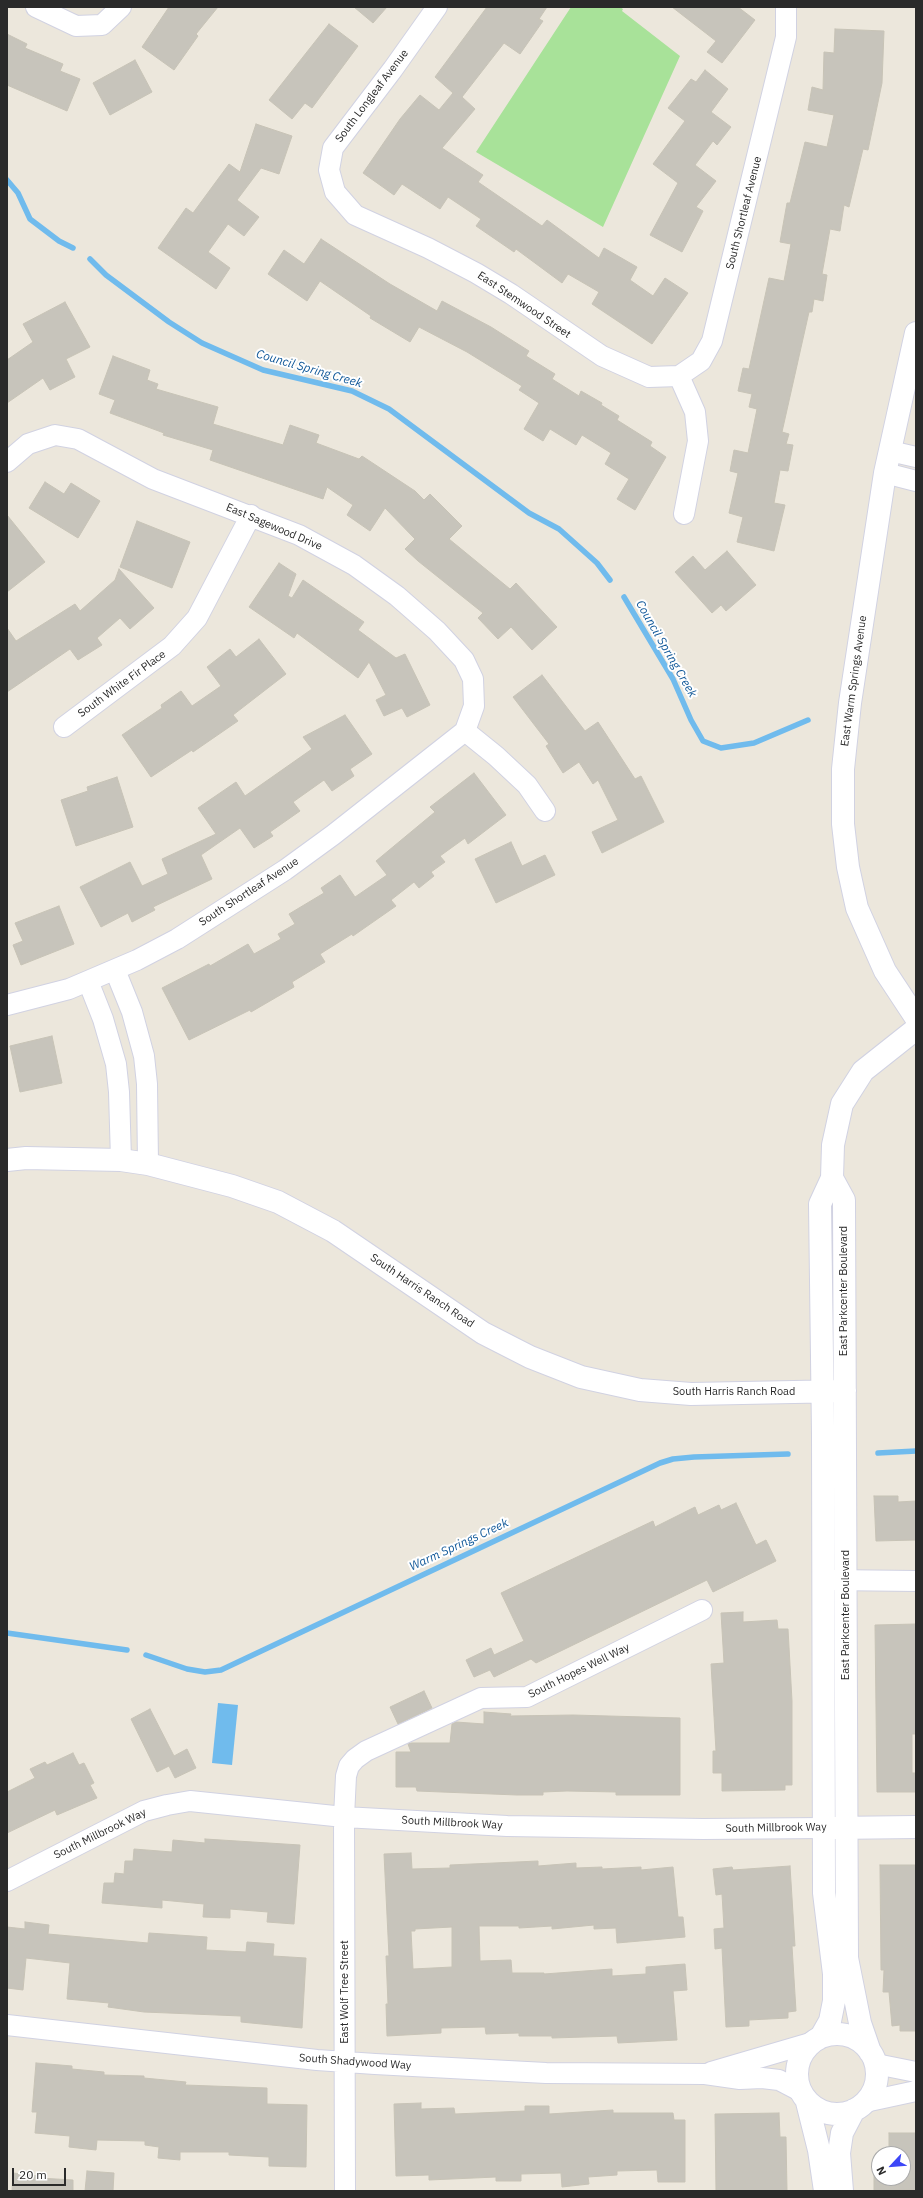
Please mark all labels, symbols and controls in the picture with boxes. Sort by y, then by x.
street label: South Longleaf Avenue [333,47,411,145]
street label: South Shortleaf Avenue [724,155,764,271]
street label: East Stemwood Street [475,269,573,341]
water label: Council Spring Creek [254,347,364,391]
street label: East Sagewood Drive [224,501,324,553]
water label: Council Spring Creek [632,598,700,700]
street label: East Warm Springs Avenue [838,615,870,747]
street label: South White Fir Place [76,648,168,720]
street label: South Shortleaf Avenue [197,855,301,929]
street label: East Parkcenter Boulevard [837,1226,851,1356]
street label: South Harris Ranch Road [367,1251,477,1331]
street label: South Harris Ranch Road [673,1385,795,1399]
water label: Warm Springs Creek [407,1516,511,1574]
street label: East Parkcenter Boulevard [839,1550,853,1680]
street label: South Hopes Well Way [526,1641,632,1701]
street label: South Millbrook Way [52,1806,148,1862]
street label: South Millbrook Way [401,1814,503,1832]
street label: South Millbrook Way [725,1821,827,1835]
street label: East Wolf Tree Street [338,1940,352,2044]
street label: South Shadywood Way [298,2051,412,2073]
north arrow [871,2146,911,2186]
scale bar [14,2160,68,2186]
text: N [873,2164,889,2177]
text: 20 m [19,2167,47,2182]

